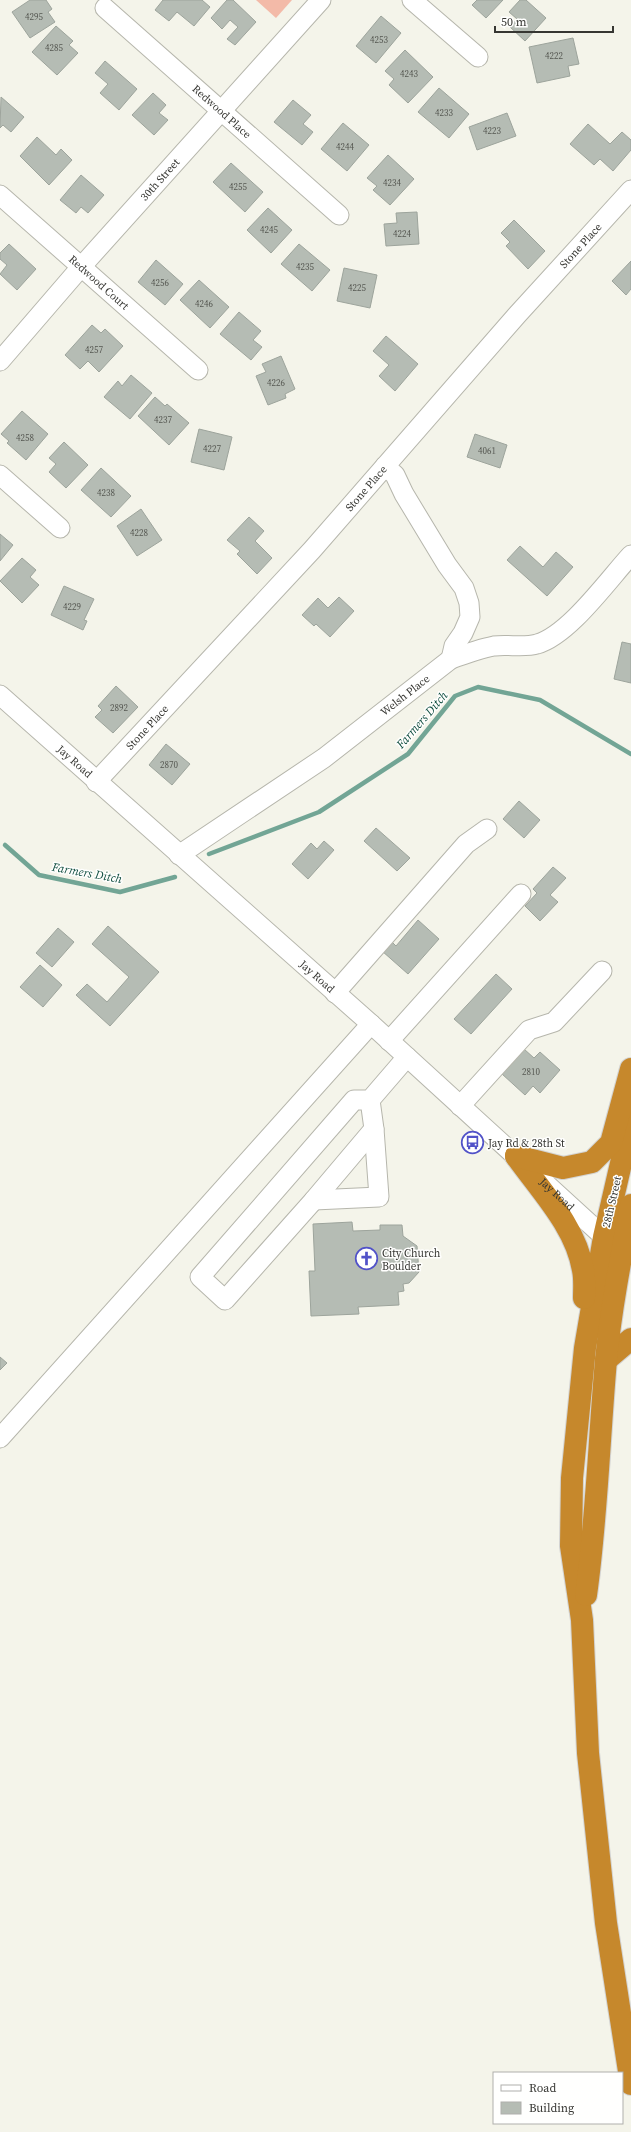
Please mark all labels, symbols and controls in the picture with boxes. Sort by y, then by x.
scale bar [495,8,613,34]
house number: 4295 [25,11,43,23]
text: 50 m [501,14,527,30]
house number: 4253 [370,34,388,46]
house number: 4285 [45,42,63,54]
house number: 4222 [545,50,563,62]
house number: 4243 [400,68,418,80]
street label: Redwood Place [189,81,255,142]
house number: 4233 [435,107,453,119]
house number: 4223 [483,125,501,137]
house number: 4244 [336,141,354,153]
street label: 30th Street [137,155,183,204]
house number: 4234 [383,177,401,189]
house number: 4255 [229,181,247,193]
street label: Stone Place [556,219,605,271]
house number: 4245 [260,224,278,236]
house number: 4224 [393,228,411,240]
street label: Redwood Court [66,252,133,313]
house number: 4235 [296,261,314,273]
house number: 4256 [151,277,169,289]
house number: 4225 [348,282,366,294]
house number: 4246 [195,298,213,310]
house number: 4257 [85,344,103,356]
house number: 4226 [267,377,285,389]
house number: 4237 [154,414,172,426]
house number: 4258 [16,432,34,444]
house number: 4227 [203,443,221,455]
house number: 4061 [478,445,496,457]
street label: Stone Place [342,462,390,514]
house number: 4238 [97,487,115,499]
house number: 4228 [130,527,148,539]
house number: 4229 [63,601,81,613]
street label: Welsh Place [377,671,433,719]
water label: Farmers Ditch [392,688,452,753]
street label: Stone Place [122,701,172,753]
house number: 2892 [110,702,128,714]
street label: Jay Road [53,741,96,782]
house number: 2870 [160,759,178,771]
water label: Farmers Ditch [50,859,124,887]
street label: Jay Road [296,956,339,997]
house number: 2810 [522,1066,540,1078]
bus stop icon: Jay Rd & 28th St [459,1130,485,1156]
place label: Jay Rd & 28th St [487,1136,565,1151]
street label: Jay Road [536,1174,578,1214]
street label: 28th Street [599,1174,625,1229]
church icon: City Church Boulder [353,1246,379,1272]
place label: City Church Boulder [382,1246,441,1274]
legend [493,2072,623,2124]
text: Road [529,2080,556,2096]
text: Building [529,2100,574,2116]

